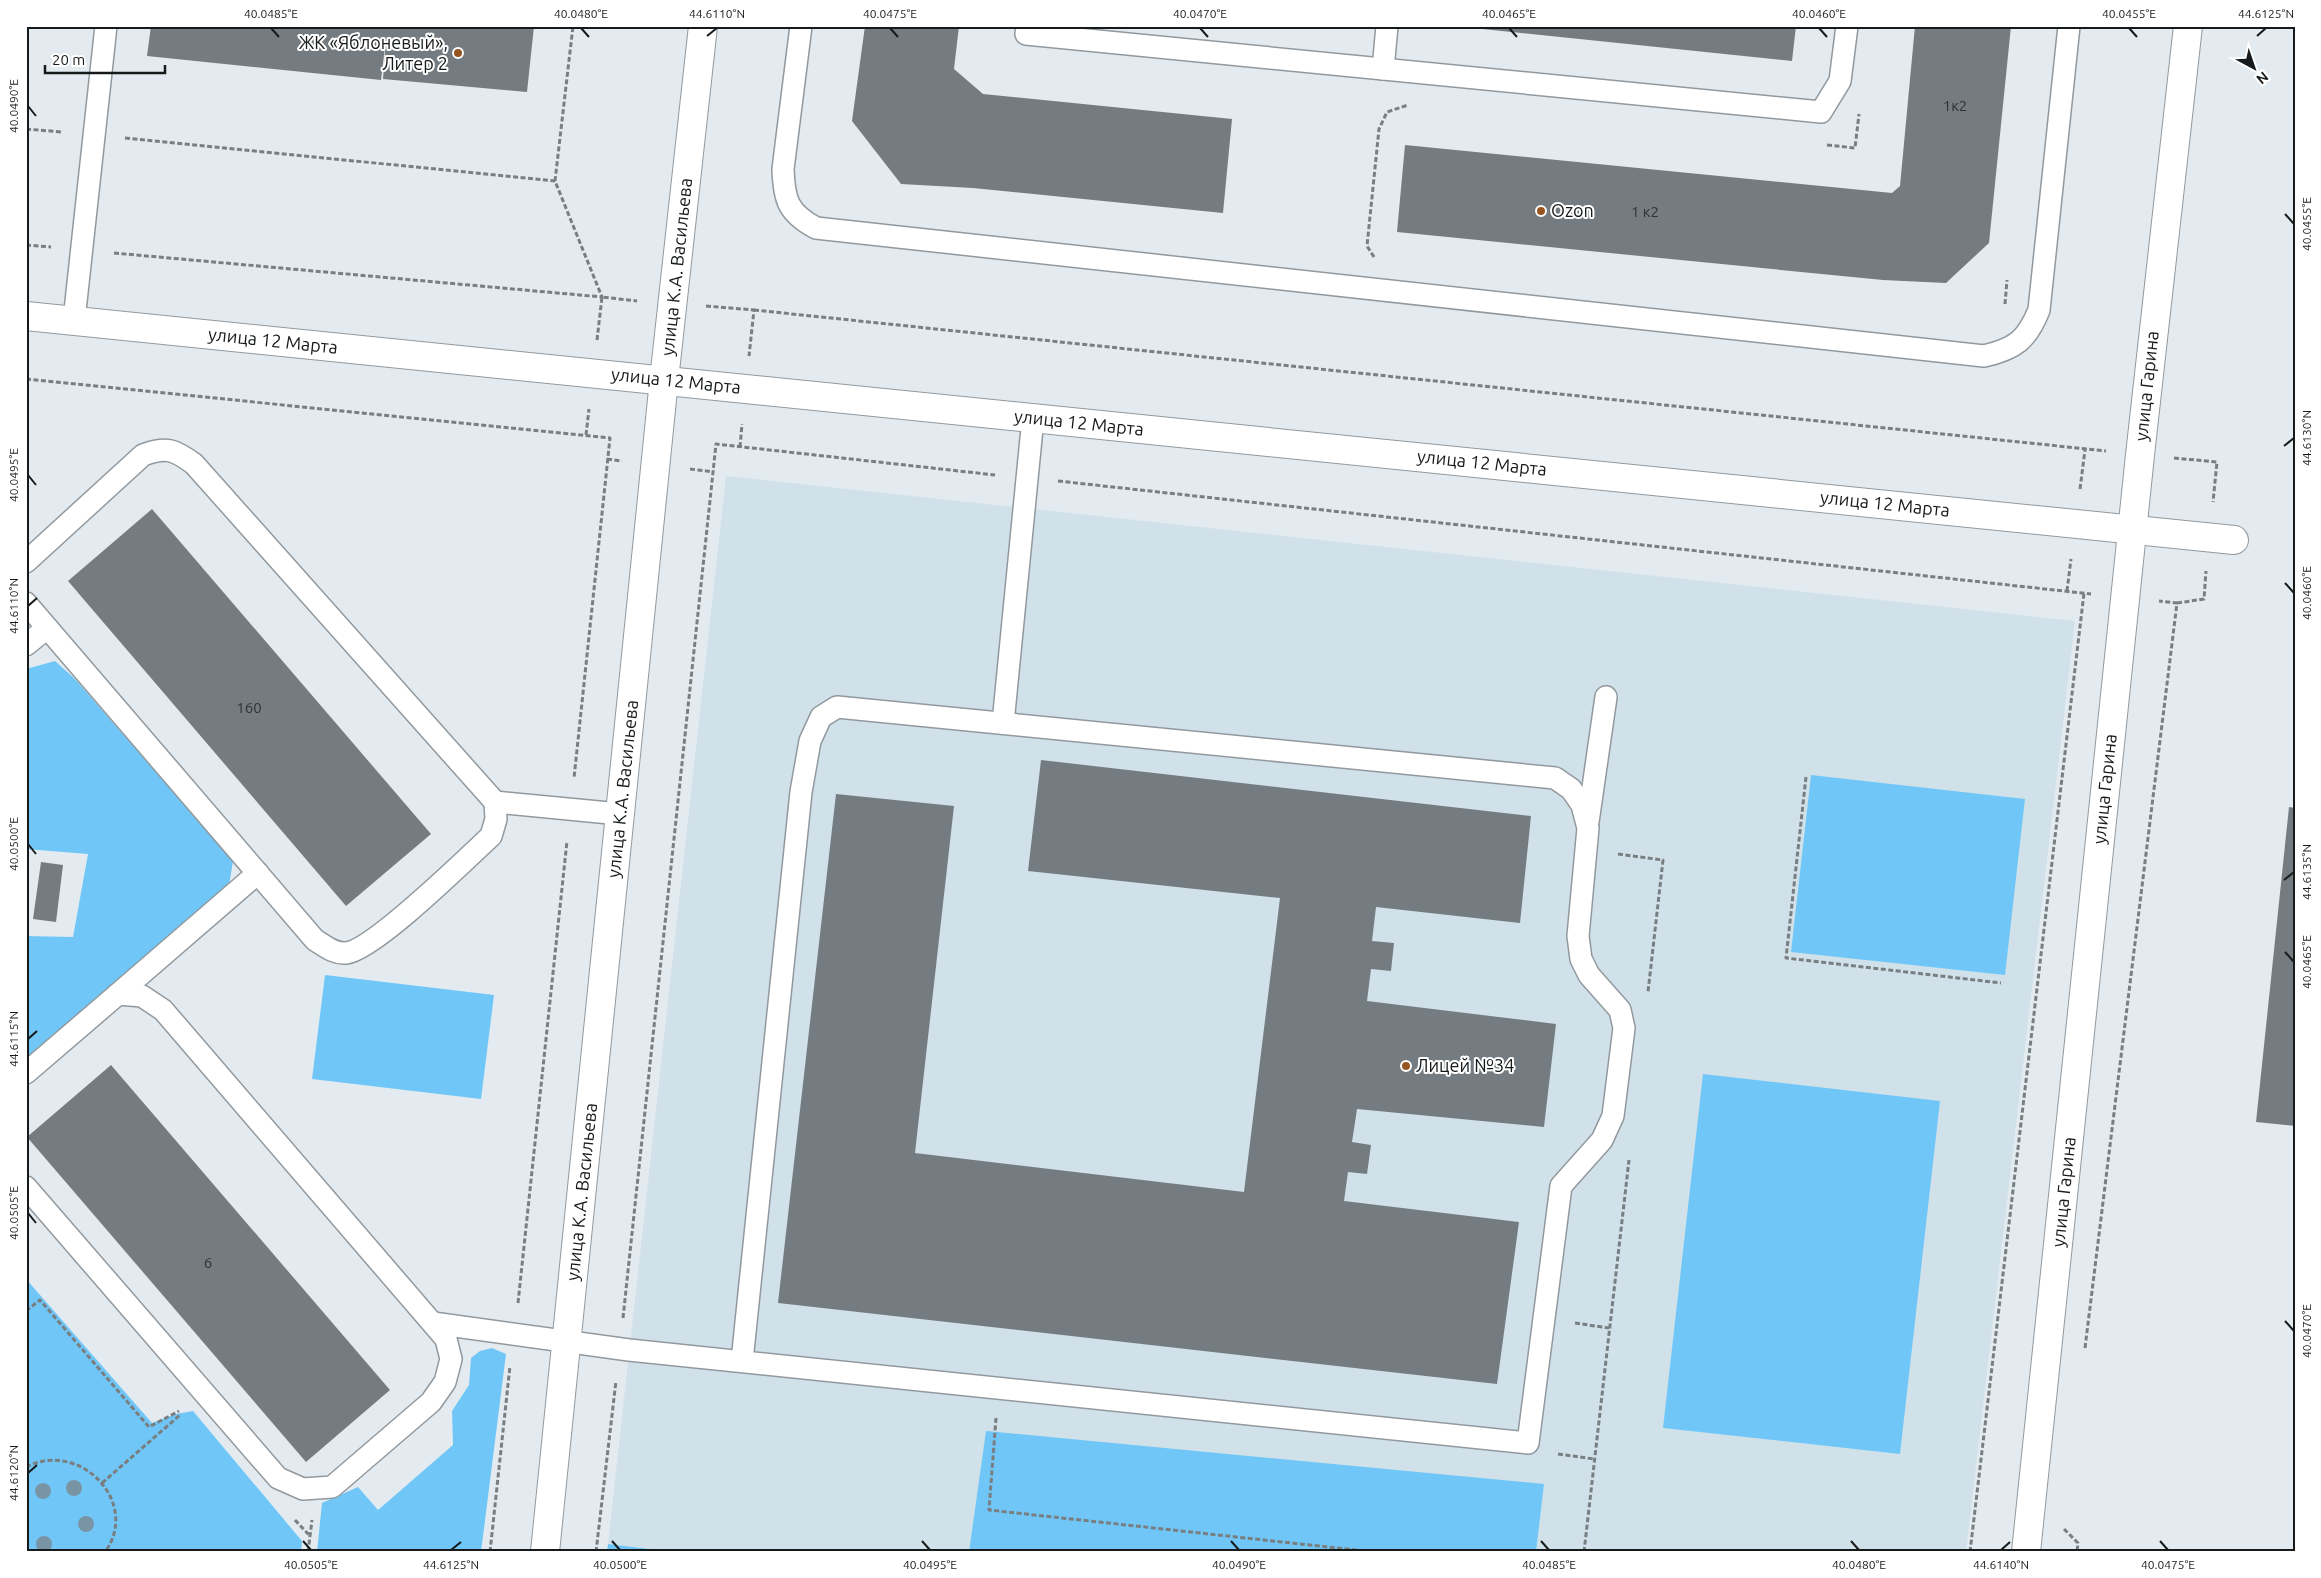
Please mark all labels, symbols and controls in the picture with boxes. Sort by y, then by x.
text: 40.0485°E [244,7,298,20]
text: 40.0480°E [554,7,608,20]
text: 44.6110°N [689,7,745,20]
text: 40.0475°E [863,7,917,20]
text: 40.0470°E [1173,7,1227,20]
text: 40.0465°E [1482,7,1536,20]
text: 40.0460°E [1792,7,1846,20]
text: 40.0455°E [2102,7,2156,20]
text: 44.6125°N [2238,7,2294,20]
place label: ЖК «Яблоневый», Литер 2 [299,32,448,73]
scale bar [45,42,165,74]
north arrow [2228,42,2278,92]
marker: ЖК «Яблоневый», Литер 2 [452,47,464,59]
text: 20 m [52,51,85,68]
text: N [2253,68,2272,87]
text: 40.0490°E [7,79,20,133]
house number: 1к2 [1943,97,1967,114]
street label: улица К.А. Васильева [657,177,695,357]
text: 40.0455°E [2300,197,2313,251]
place label: Ozon [1551,200,1594,220]
house number: 1 к2 [1631,203,1659,220]
marker: Ozon [1535,205,1547,217]
street label: улица 12 Марта [207,323,339,357]
street label: улица Гарина [2130,330,2162,442]
street label: улица 12 Марта [610,363,742,397]
street label: улица 12 Марта [1013,405,1145,439]
text: 44.6130°N [2300,410,2313,466]
street label: улица 12 Марта [1416,445,1548,479]
text: 40.0495°E [7,448,20,502]
street label: улица 12 Марта [1819,486,1951,520]
text: 40.0460°E [2300,566,2313,620]
text: 44.6110°N [7,578,20,634]
house number: 160 [236,699,262,716]
street label: улица К.А. Васильева [603,699,641,879]
street label: улица Гарина [2088,733,2120,845]
text: 40.0500°E [7,817,20,871]
text: 44.6135°N [2300,844,2313,900]
text: 40.0465°E [2300,935,2313,989]
text: 44.6115°N [7,1011,20,1067]
place label: Лицей №34 [1416,1055,1514,1075]
marker: Лицей №34 [1400,1060,1412,1072]
street label: улица К.А. Васильева [562,1102,600,1282]
street label: улица Гарина [2047,1136,2079,1248]
text: 40.0505°E [7,1186,20,1240]
house number: 6 [204,1254,212,1271]
text: 40.0470°E [2300,1304,2313,1358]
text: 44.6120°N [7,1445,20,1501]
text: 40.0505°E [284,1558,338,1571]
text: 44.6125°N [423,1558,479,1571]
text: 40.0500°E [593,1558,647,1571]
text: 40.0495°E [903,1558,957,1571]
text: 40.0490°E [1212,1558,1266,1571]
text: 40.0485°E [1522,1558,1576,1571]
text: 40.0480°E [1832,1558,1886,1571]
text: 44.6140°N [1973,1558,2029,1571]
text: 40.0475°E [2141,1558,2195,1571]

